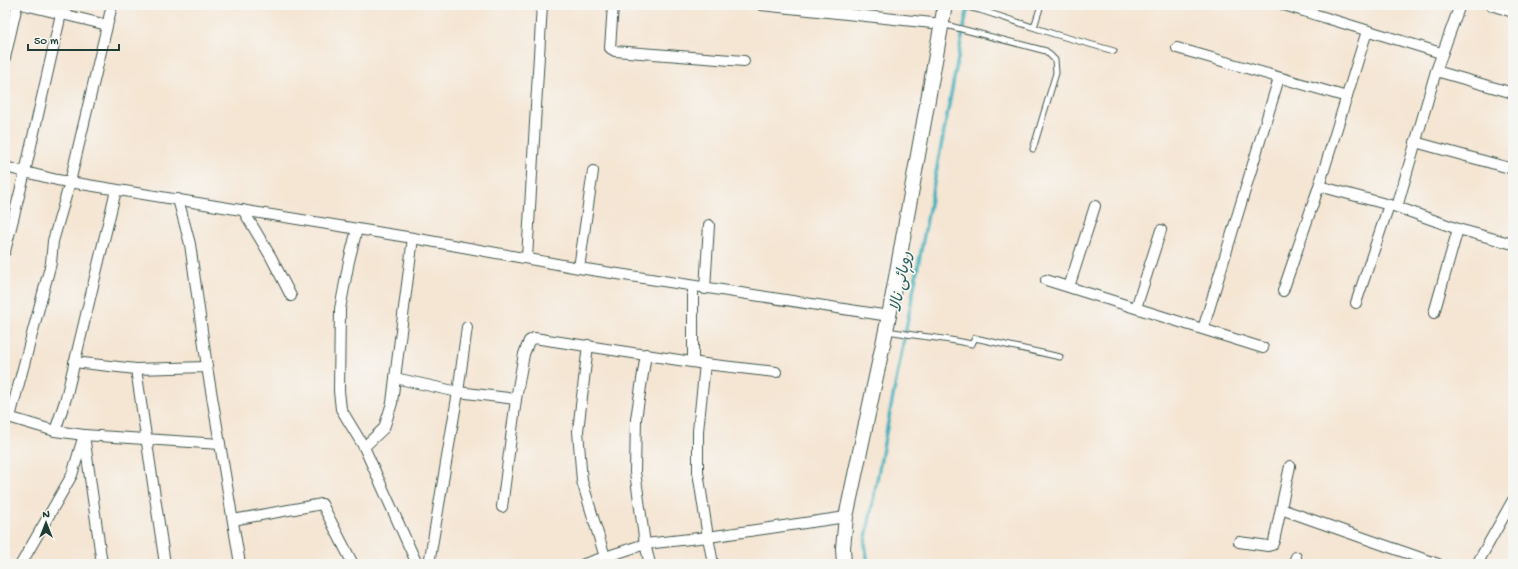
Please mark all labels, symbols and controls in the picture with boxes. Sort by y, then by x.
scale bar [28,26,119,52]
text: 50 m [34,35,59,49]
water label: روہائی نالا [887,250,918,314]
north arrow [26,503,66,543]
text: N [42,509,50,521]

